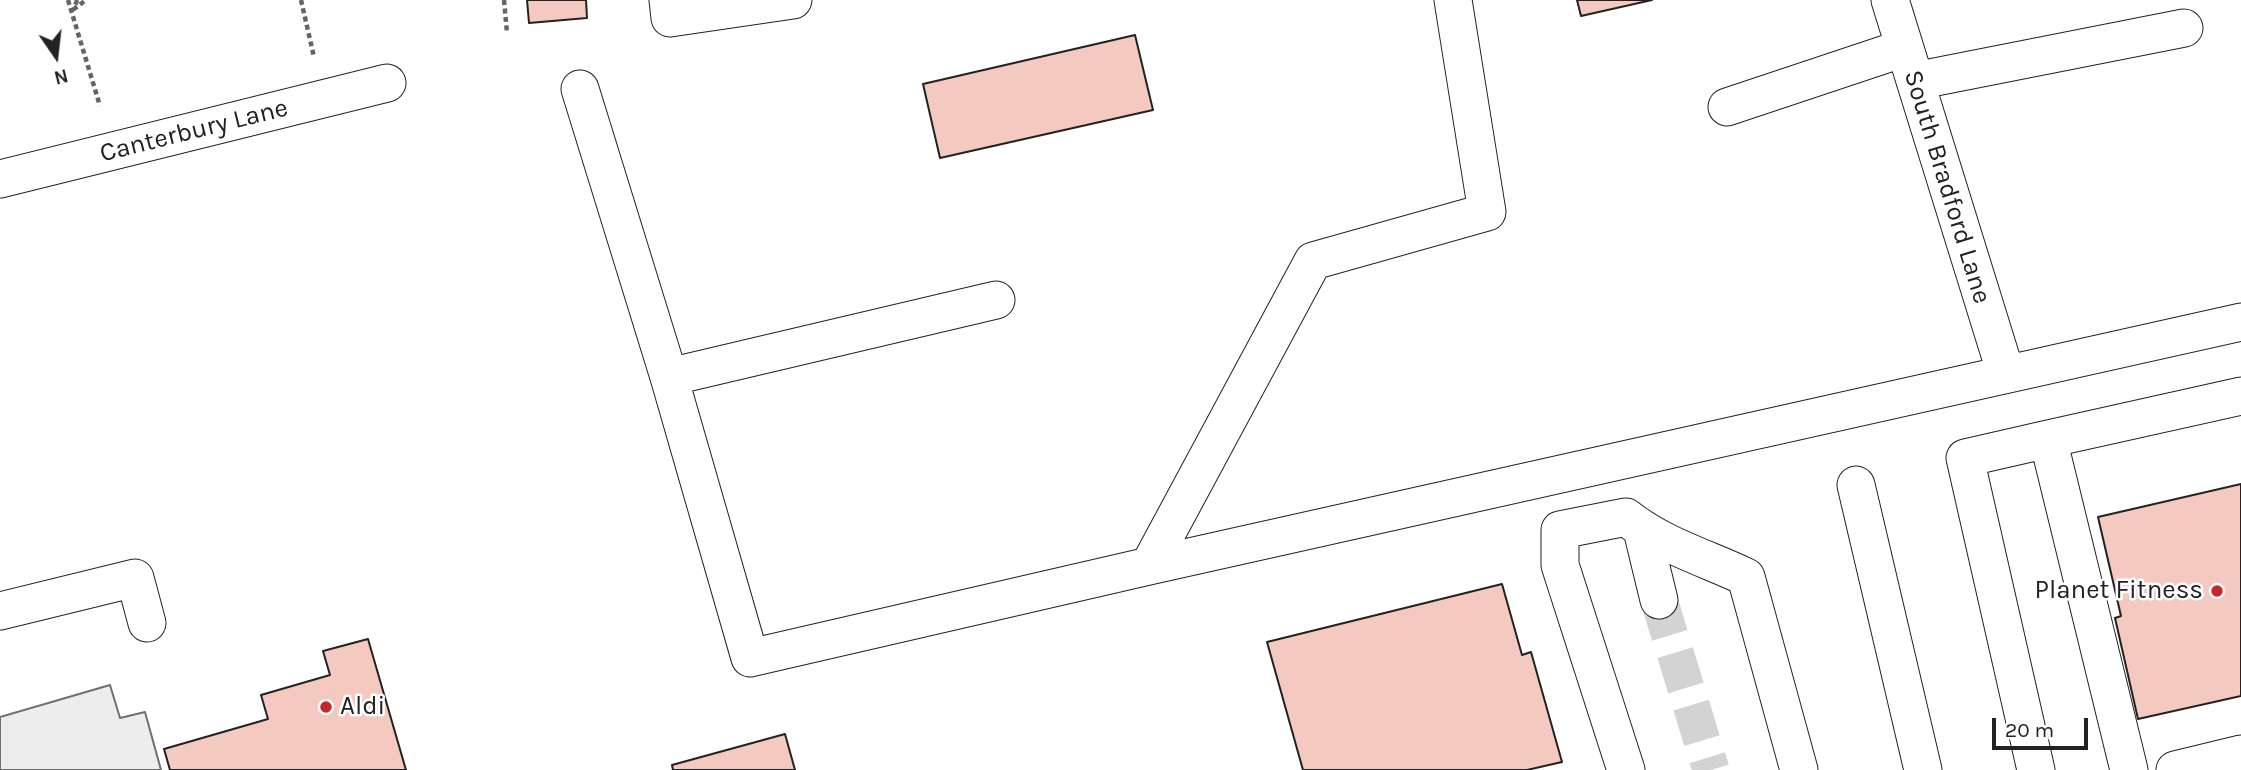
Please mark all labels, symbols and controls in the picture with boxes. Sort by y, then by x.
north arrow [21,21,91,91]
text: N [52,64,70,89]
street label: South Bradford Lane [1897,67,1997,307]
street label: Canterbury Lane [97,93,291,169]
place label: Planet Fitness [2035,575,2203,607]
marker: Planet Fitness [2209,583,2225,599]
place label: Aldi [340,691,385,723]
marker: Aldi [318,699,334,715]
scale bar [1996,704,2092,748]
text: 20 m [2005,718,2054,742]

